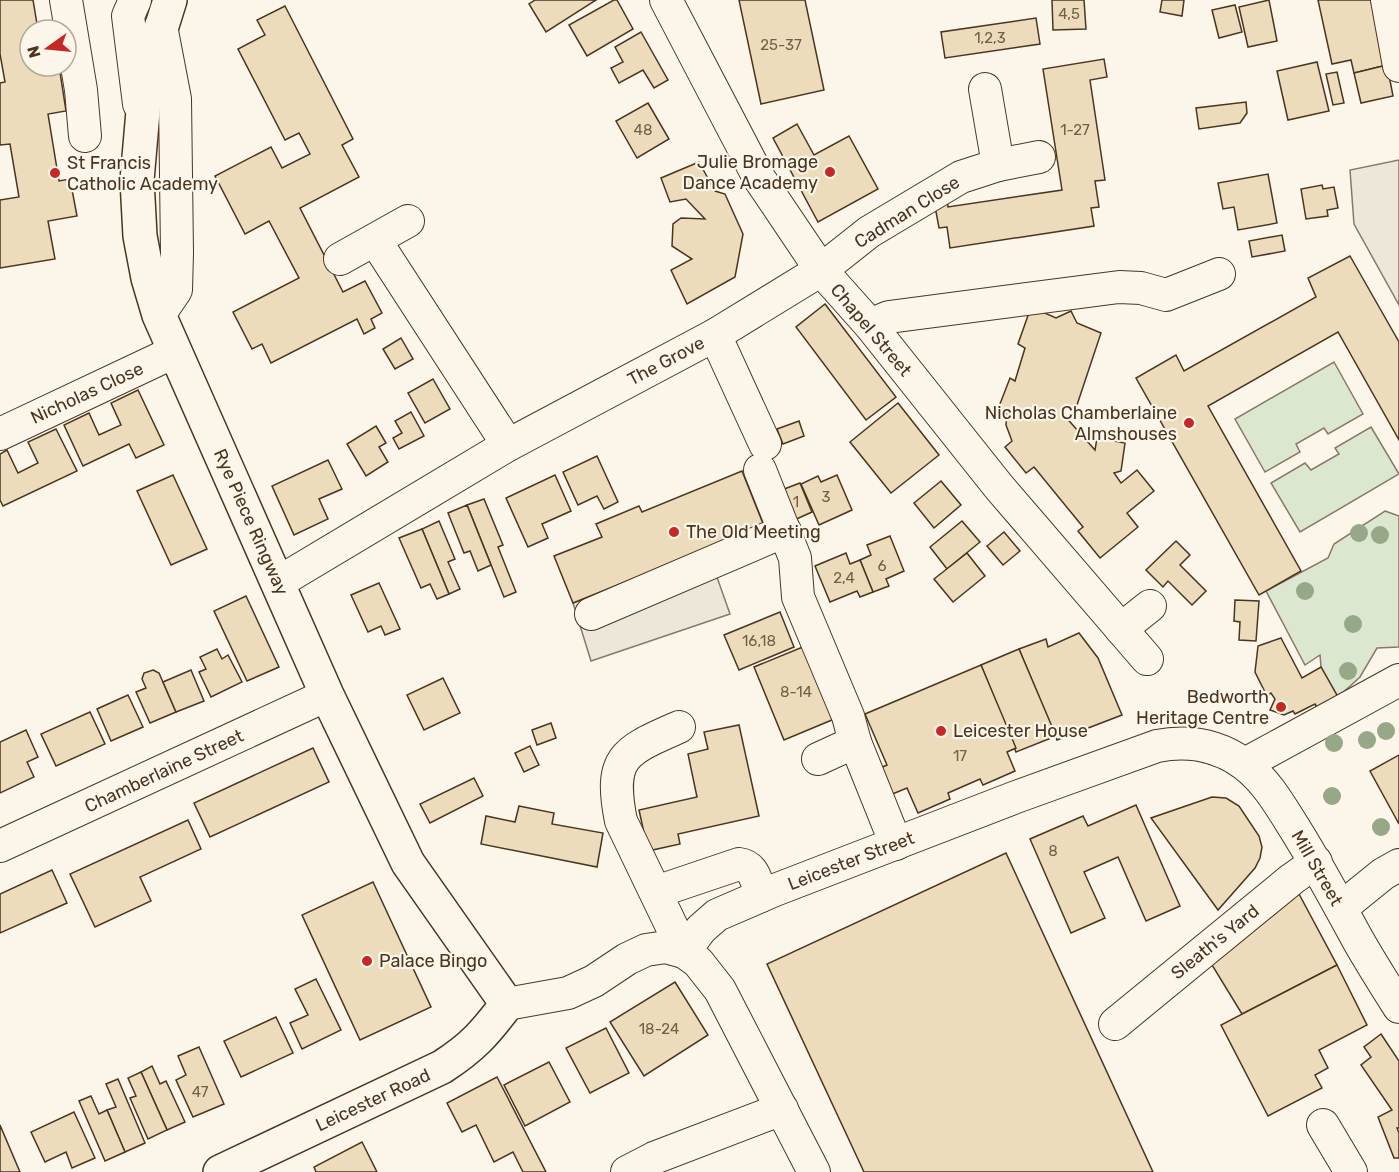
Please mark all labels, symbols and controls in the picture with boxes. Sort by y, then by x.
house number: 4,5 [1058,5,1080,23]
north arrow [18,18,78,78]
house number: 1,2,3 [974,29,1006,47]
house number: 25-37 [760,36,802,54]
text: N [23,44,45,60]
house number: 48 [634,121,652,139]
house number: 1-27 [1060,121,1090,139]
place label: Julie Bromage Dance Academy [683,151,818,194]
place label: St Francis Catholic Academy [67,152,218,195]
marker: Julie Bromage Dance Academy [823,165,837,179]
marker: St Francis Catholic Academy [48,166,62,180]
street label: Cadman Close [850,171,964,253]
street label: Chapel Street [826,279,916,381]
street label: The Grove [624,332,708,390]
street label: Nicholas Close [27,357,147,429]
place label: Nicholas Chamberlaine Almshouses [985,402,1177,445]
marker: Nicholas Chamberlaine Almshouses [1182,416,1196,430]
street label: Rye Piece Ringway [209,445,293,599]
house number: 3 [821,488,831,506]
house number: 1 [793,493,799,511]
place label: The Old Meeting [686,521,821,543]
marker: The Old Meeting [667,525,681,539]
house number: 6 [877,557,887,575]
house number: 2,4 [833,569,855,587]
house number: 16,18 [742,632,776,650]
house number: 8-14 [780,683,812,701]
place label: Bedworth Heritage Centre [1136,686,1269,729]
marker: Bedworth Heritage Centre [1274,700,1288,714]
place label: Leicester House [953,720,1088,742]
marker: Leicester House [934,724,948,738]
street label: Chamberlaine Street [81,725,247,817]
house number: 17 [953,747,967,765]
street label: Mill Street [1287,826,1347,910]
street label: Leicester Street [785,827,917,895]
house number: 8 [1048,842,1058,860]
street label: Sleath's Yard [1167,900,1263,984]
place label: Palace Bingo [379,950,487,972]
marker: Palace Bingo [360,954,374,968]
house number: 18-24 [639,1020,679,1038]
street label: Leicester Road [312,1064,434,1136]
house number: 47 [192,1083,209,1101]

